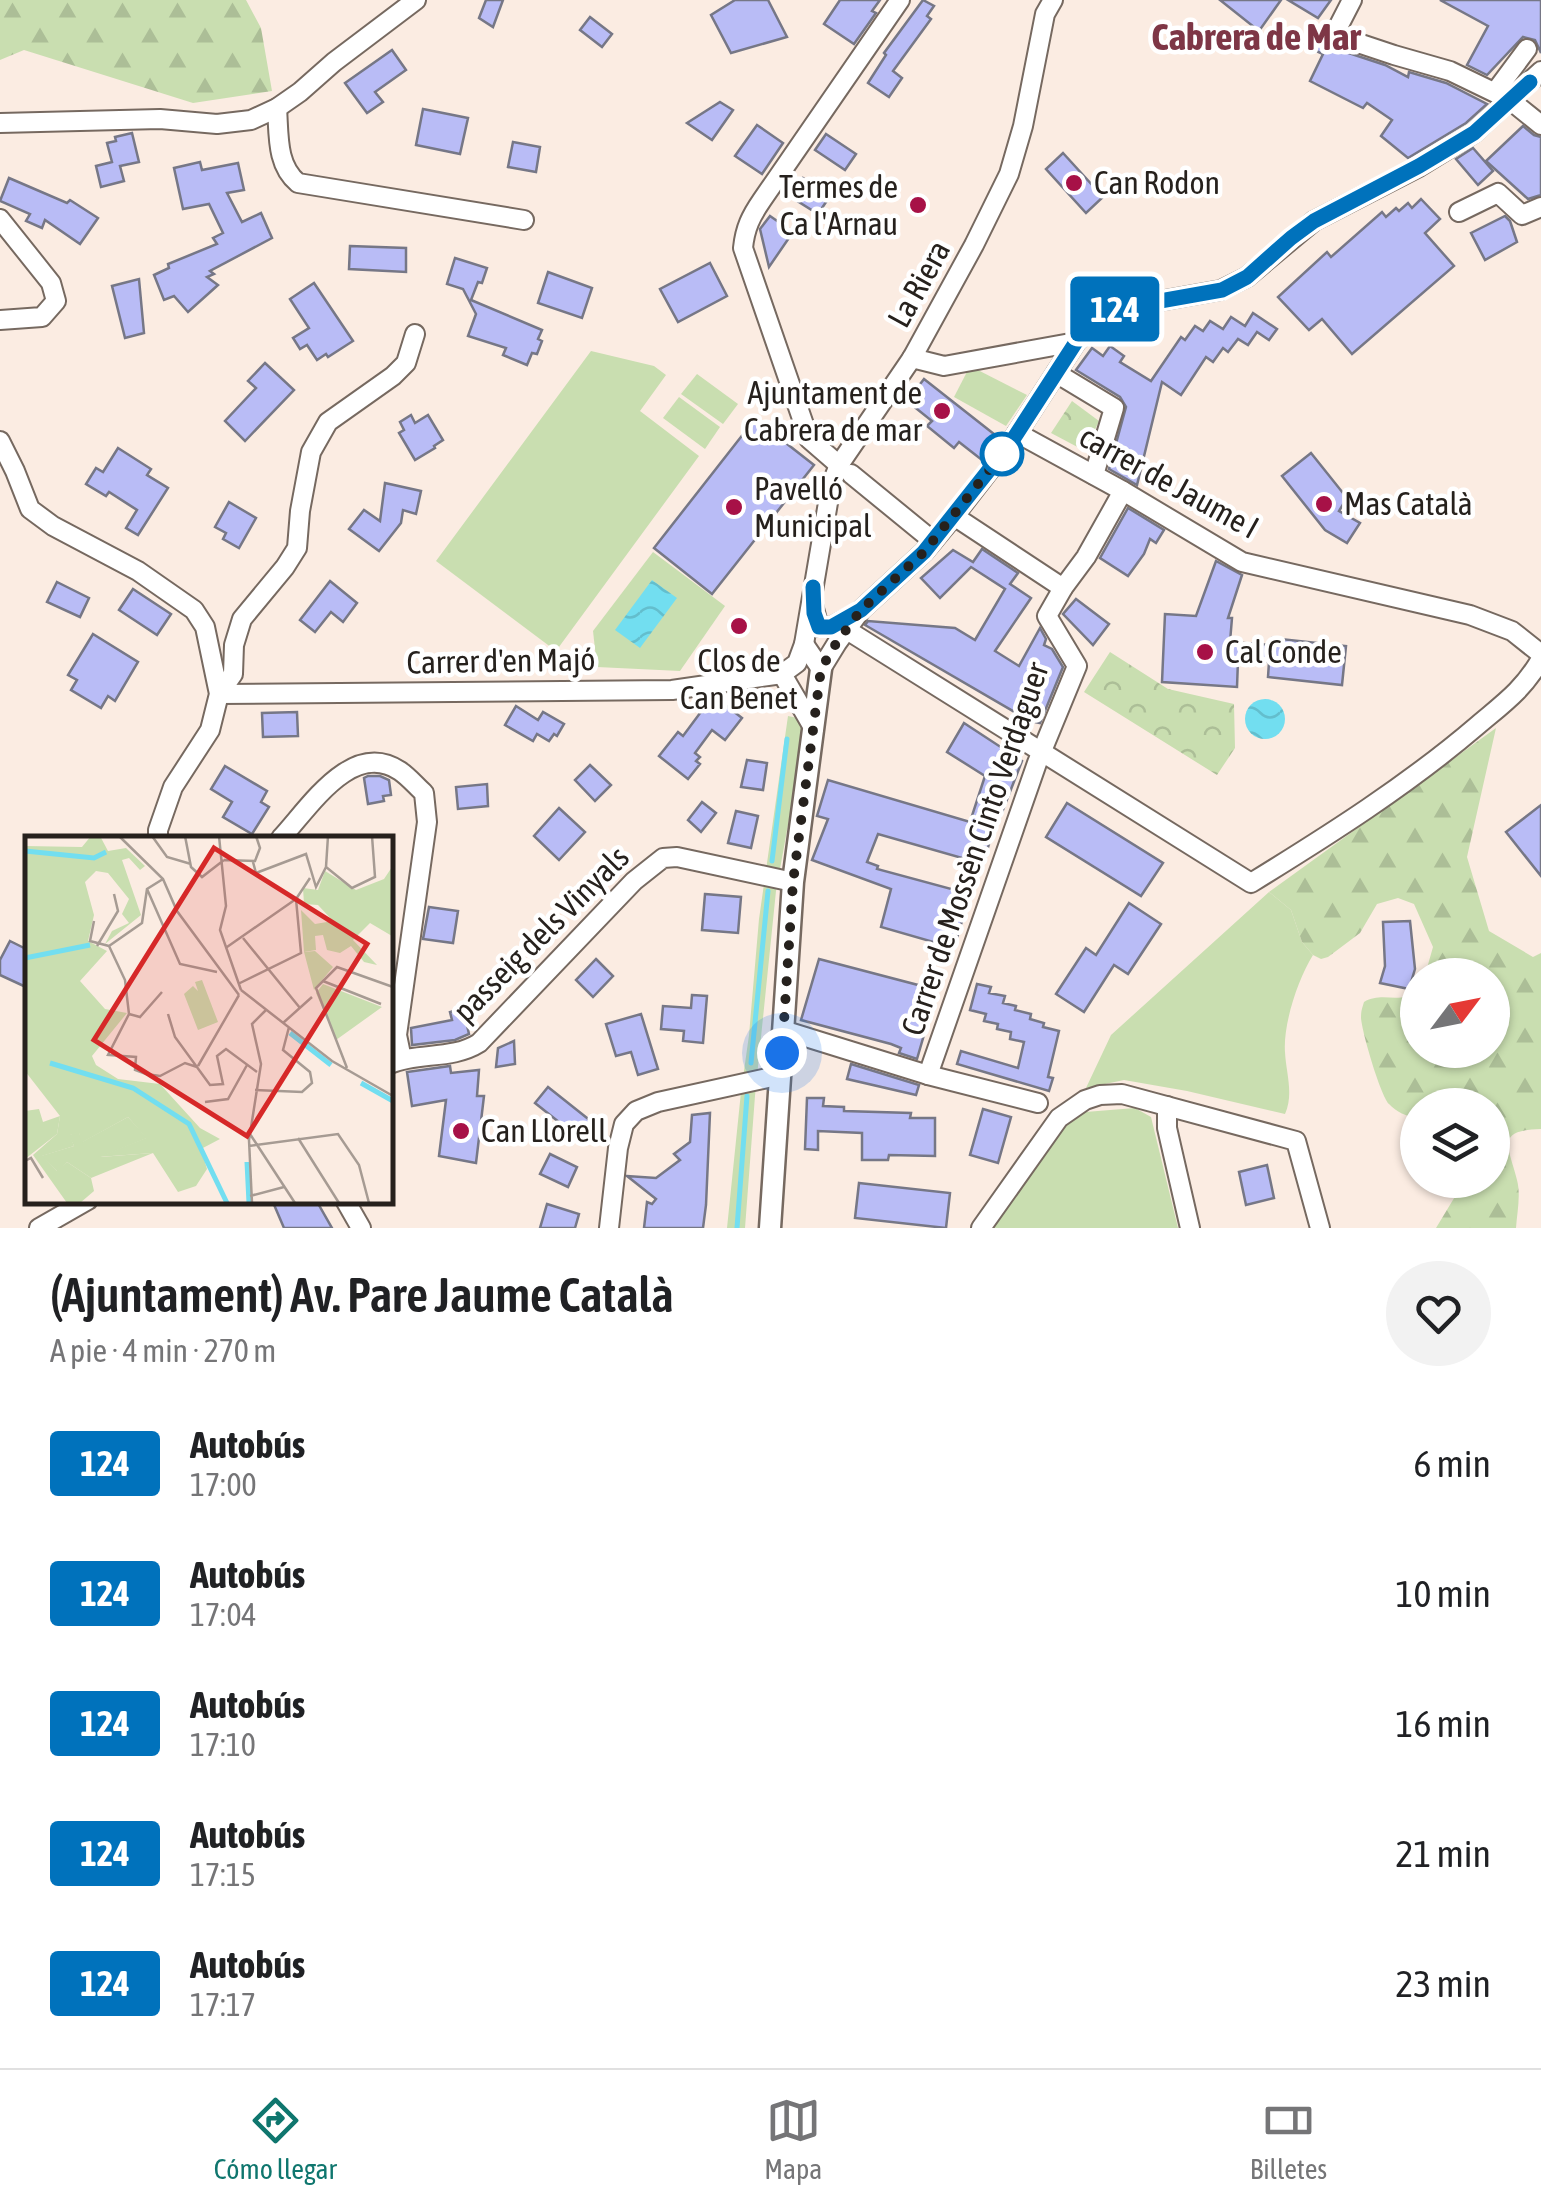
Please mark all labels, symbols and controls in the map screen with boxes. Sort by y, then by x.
district label: Cabrera de Mar [1151,15,1361,58]
place label: Can Rodon [1094,164,1220,201]
place label: Termes de Ca l'Arnau [779,168,898,242]
marker: Can Rodon [1063,172,1085,194]
marker: Termes de Ca l'Arnau [907,194,929,216]
street label: La Riera [880,234,957,333]
line badge: 124 [1058,276,1172,342]
text: 124 [1090,289,1140,329]
place label: Ajuntament de Cabrera de mar [744,374,923,448]
marker: Ajuntament de Cabrera de mar [931,400,953,422]
street label: carrer de Jaume I [1073,417,1265,546]
unlabelled marker [981,433,1023,475]
place label: Pavelló Municipal [754,470,872,544]
place label: Mas Català [1344,485,1473,522]
marker: Mas Català [1313,493,1335,515]
marker: Pavelló Municipal [723,496,745,518]
marker: Clos de Can Benet [728,615,750,637]
place label: Cal Conde [1225,633,1342,670]
street label: Carrer d'en Majó [406,640,596,681]
marker: Cal Conde [1194,641,1216,663]
place label: Clos de Can Benet [680,642,798,716]
street label: Carrer de Mossèn Cinto Verdaguer [893,657,1056,1040]
inset map [25,836,392,1203]
street label: passeig dels Vinyals [445,838,636,1029]
north arrow [1400,958,1510,1068]
map controls [1400,958,1510,1198]
your location [757,1028,807,1078]
button: layers [1400,1088,1510,1198]
place label: Can Llorell [481,1112,607,1149]
marker: Can Llorell [450,1120,472,1142]
button: heart [1386,1261,1491,1366]
text: (Ajuntament) Av. Pare Jaume Català [50,1267,674,1322]
text: A pie · 4 min · 270 m [50,1332,276,1369]
text: Autobús [190,1423,305,1466]
text: 6 min [1413,1442,1491,1485]
text: 124 [80,1443,130,1483]
text: 17:00 [190,1466,257,1503]
text: Autobús [190,1553,305,1596]
text: 10 min [1396,1572,1491,1615]
text: 124 [80,1573,130,1613]
text: 17:04 [190,1596,257,1633]
text: Autobús [190,1683,305,1726]
text: 16 min [1396,1702,1491,1745]
text: 124 [80,1703,130,1743]
text: 17:10 [190,1726,256,1763]
text: Autobús [190,1813,305,1856]
text: 21 min [1396,1832,1491,1875]
text: 124 [80,1833,130,1873]
text: 17:15 [190,1856,256,1893]
text: Autobús [190,1943,305,1986]
text: 23 min [1396,1962,1491,2005]
text: 124 [80,1963,130,2003]
text: 17:17 [190,1986,256,2023]
tab: Cómo llegar [214,2093,337,2185]
tab: Mapa [764,2093,822,2185]
tab: Billetes [1250,2093,1327,2185]

